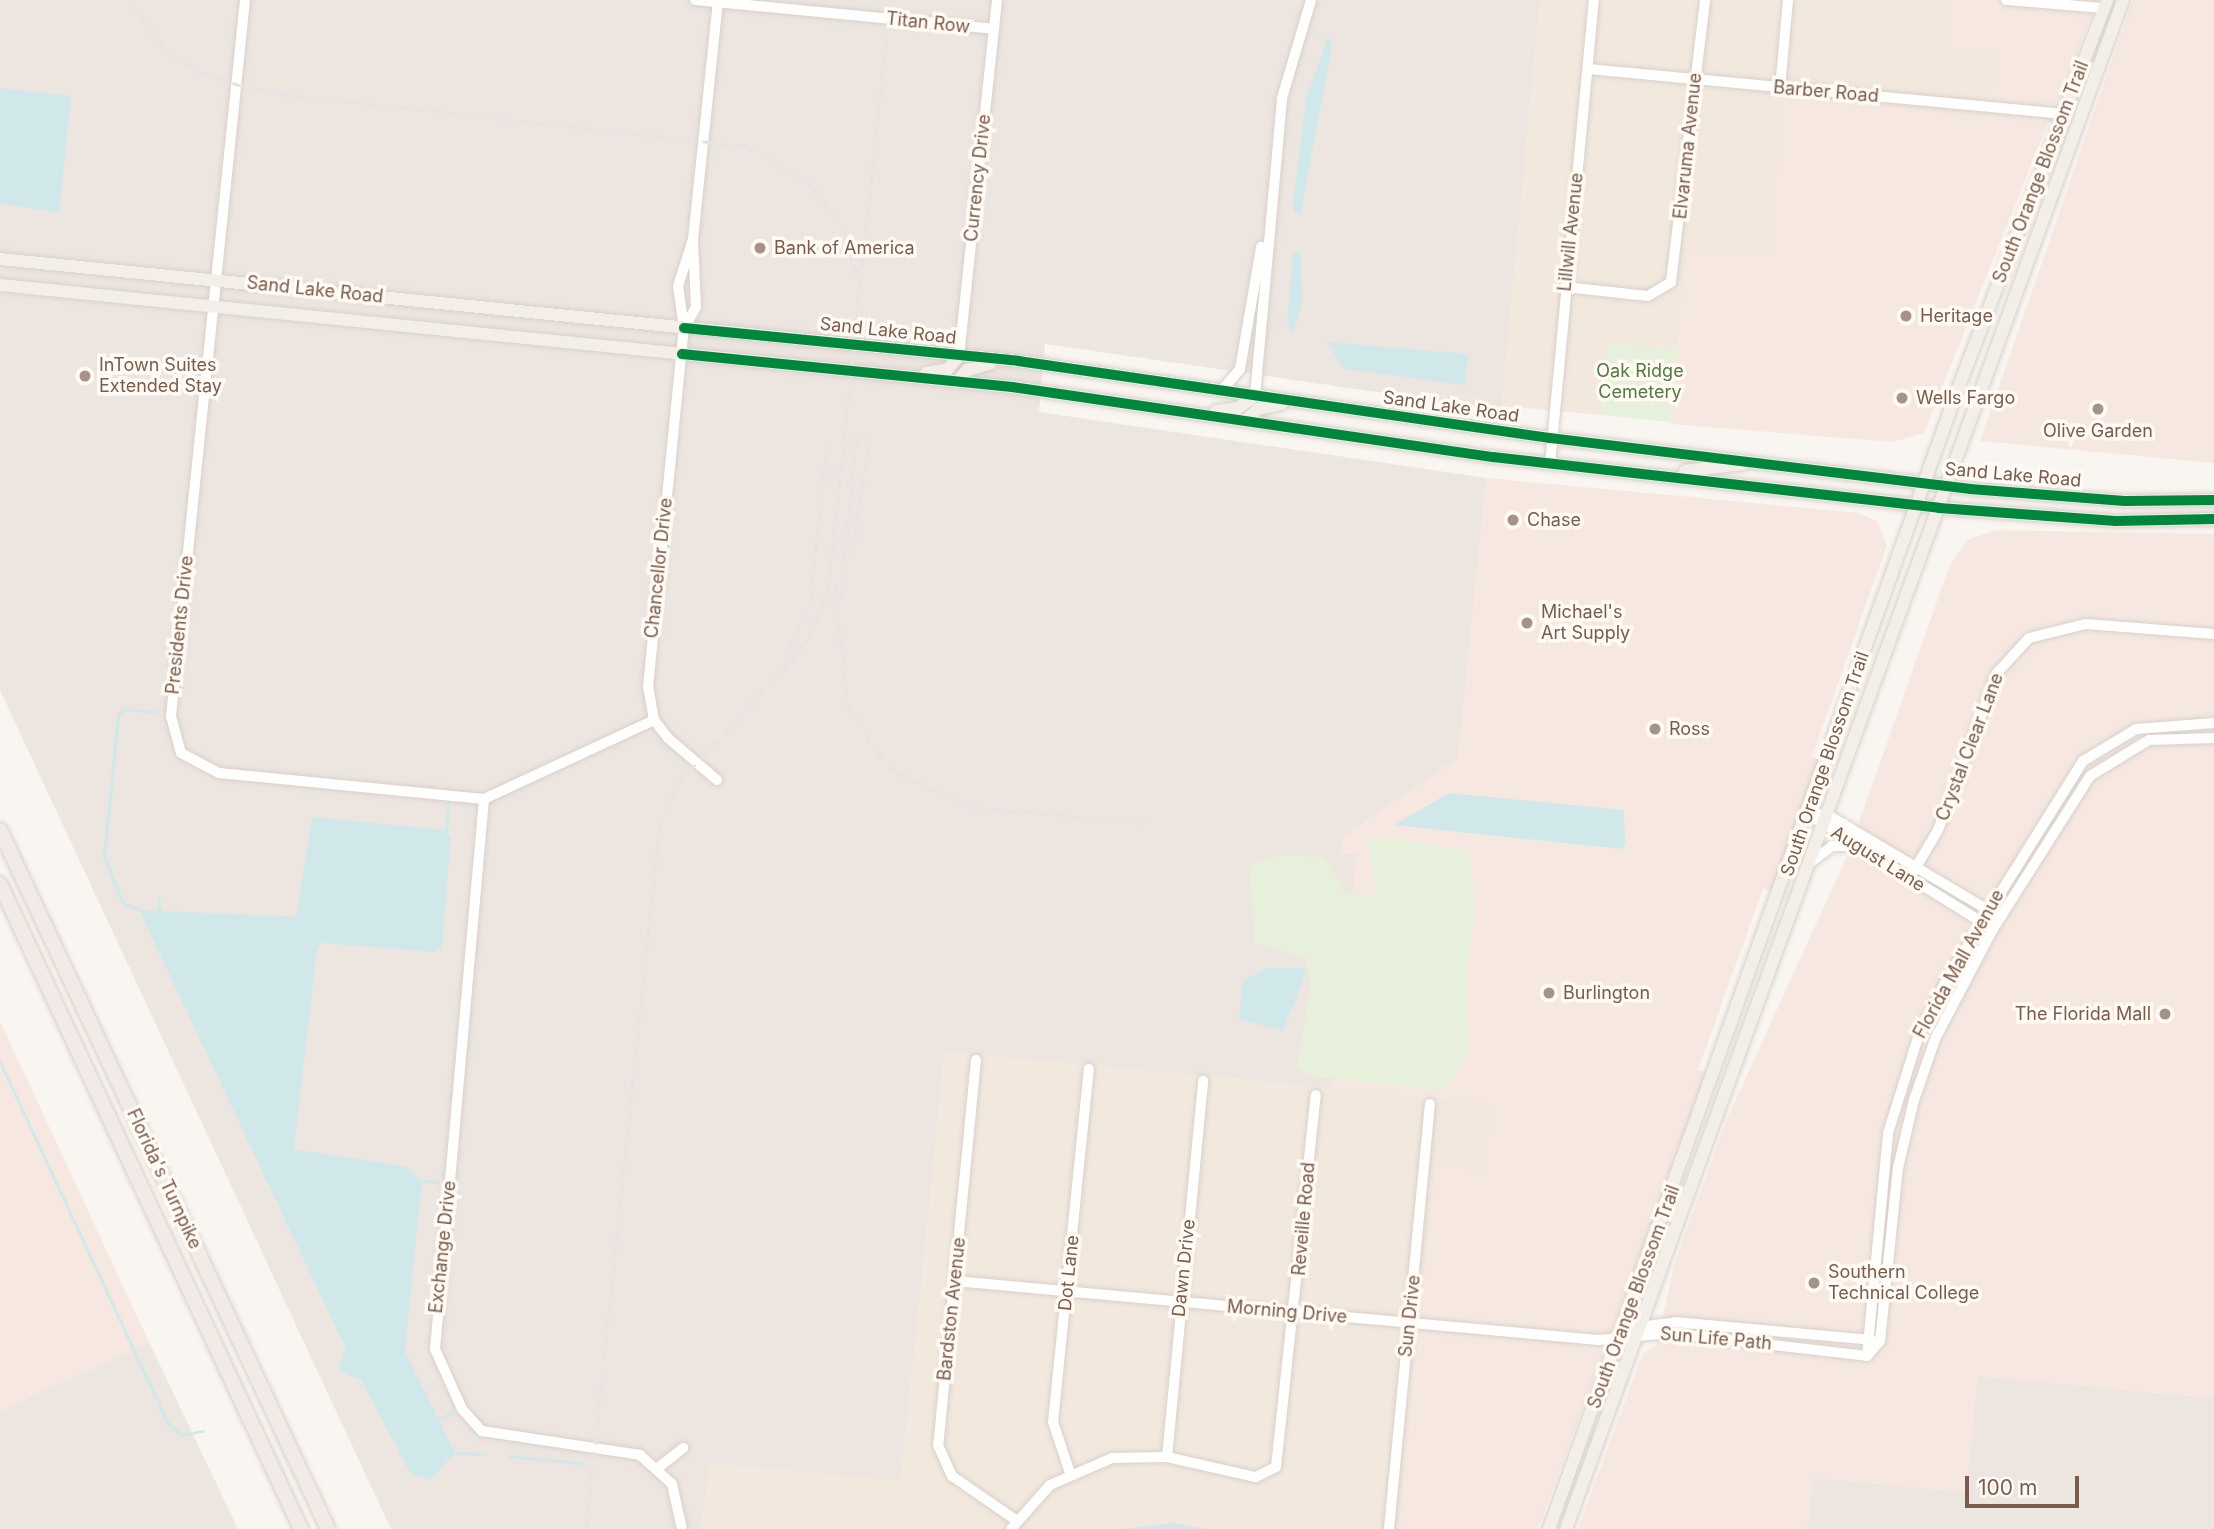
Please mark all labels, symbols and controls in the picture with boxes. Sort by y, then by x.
street label: Titan Row [885,8,971,38]
street label: South Orange Blossom Trail [1989,58,2093,286]
street label: Elvaruma Avenue [1670,72,1706,220]
street label: Barber Road [1772,77,1880,107]
street label: Currency Drive [961,113,995,243]
street label: Lillwill Avenue [1554,172,1588,292]
place label: Bank of America [774,237,915,259]
marker: Bank of America [752,240,768,256]
street label: Sand Lake Road [246,272,384,308]
place label: Heritage [1920,305,1993,327]
marker: Heritage [1898,308,1914,324]
street label: Sand Lake Road [819,313,957,349]
place label: InTown Suites Extended Stay [99,355,222,398]
park label: Oak Ridge Cemetery [1596,361,1684,404]
marker: InTown Suites Extended Stay [77,368,93,384]
street label: Sand Lake Road [1382,387,1520,427]
place label: Wells Fargo [1916,387,2015,409]
marker: Wells Fargo [1894,390,1910,406]
marker: Olive Garden [2090,401,2106,417]
place label: Olive Garden [2043,420,2153,442]
street label: Sand Lake Road [1944,458,2082,492]
street label: Chancellor Drive [641,497,677,639]
place label: Chase [1527,509,1581,531]
marker: Chase [1505,512,1521,528]
street label: Presidents Drive [162,555,198,695]
place label: Michael's Art Supply [1541,602,1630,644]
marker: Michael's Art Supply [1519,615,1535,631]
street label: South Orange Blossom Trail [1776,649,1874,879]
street label: Crystal Clear Lane [1932,670,2008,824]
place label: Ross [1669,718,1710,740]
marker: Ross [1647,721,1663,737]
street label: August Lane [1827,822,1929,896]
street label: Florida Mall Avenue [1909,886,2009,1042]
place label: Burlington [1563,982,1650,1004]
marker: Burlington [1541,985,1557,1001]
place label: The Florida Mall [2015,1003,2151,1025]
marker: The Florida Mall [2157,1006,2173,1022]
street label: Florida's Turnpike [122,1105,206,1253]
street label: Reveille Road [1288,1161,1320,1277]
street label: Exchange Drive [425,1180,461,1314]
street label: South Orange Blossom Trail [1583,1182,1685,1412]
street label: Dawn Drive [1168,1218,1200,1318]
street label: Dot Lane [1054,1234,1084,1312]
street label: Bardston Avenue [934,1236,970,1382]
place label: Southern Technical College [1828,1262,1979,1304]
street label: Sun Drive [1395,1274,1425,1358]
marker: Southern Technical College [1806,1275,1822,1291]
street label: Morning Drive [1226,1296,1348,1328]
street label: Sun Life Path [1659,1323,1773,1355]
scale bar [1969,1462,2083,1506]
text: 100 m [1978,1475,2037,1500]

